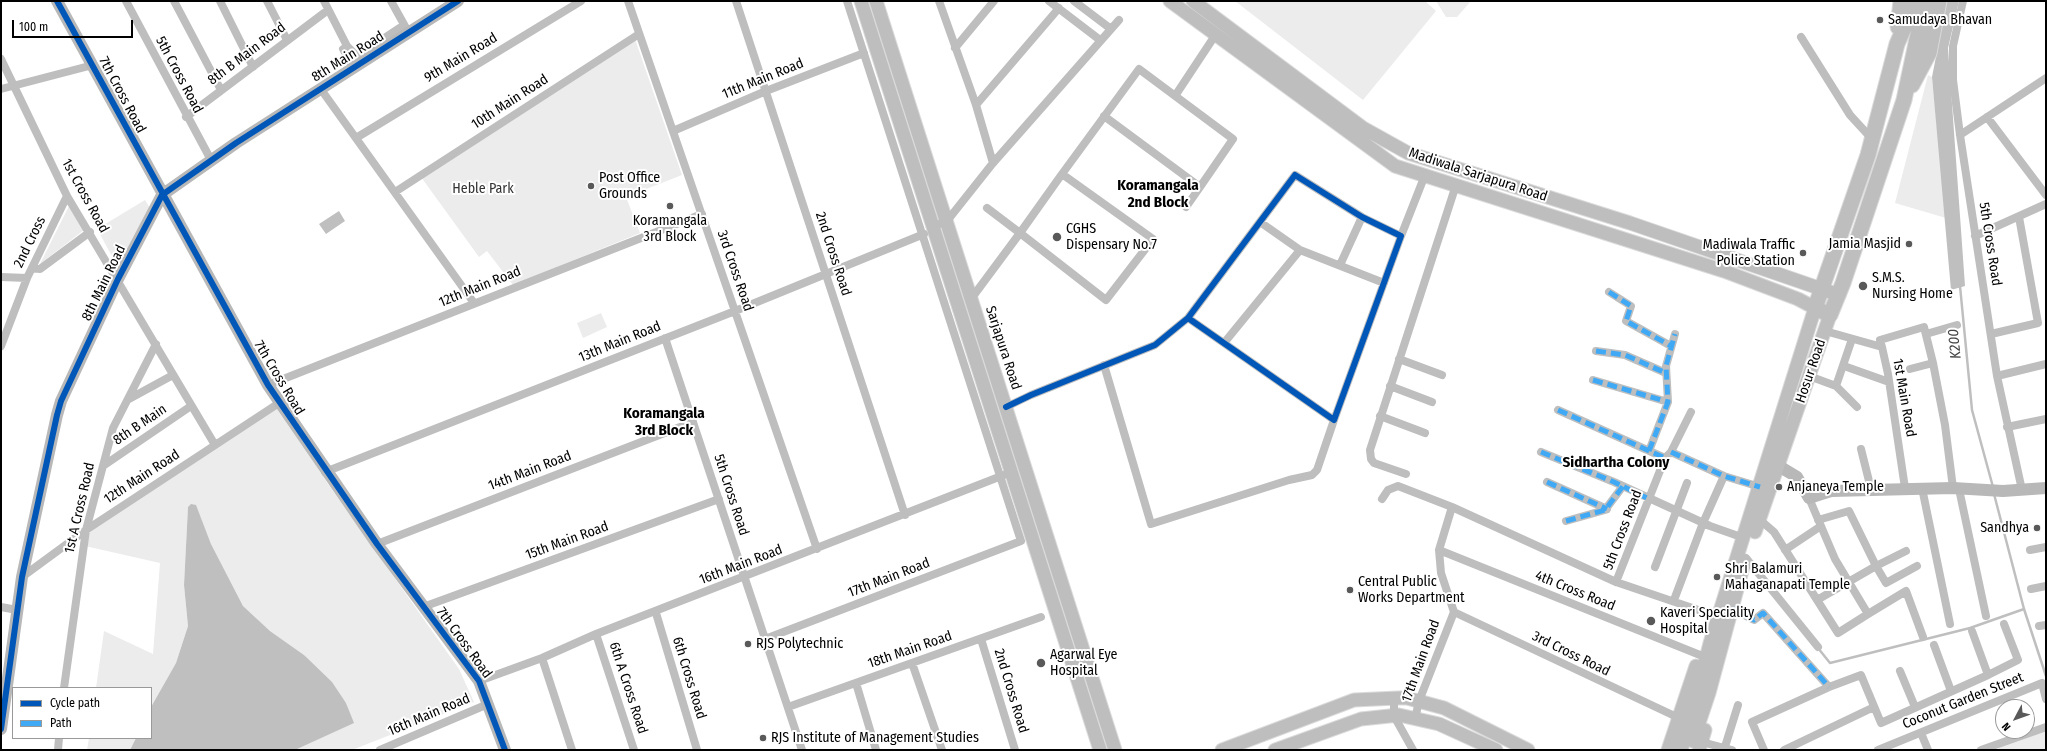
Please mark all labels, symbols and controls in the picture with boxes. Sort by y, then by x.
scale bar [14,12,135,38]
place label: Samudaya Bhavan [1888,12,1992,28]
marker: Samudaya Bhavan [1875,15,1885,25]
street label: 8th B Main Road [205,19,289,89]
text: 100 m [19,20,48,34]
street label: 8th Main Road [309,28,387,86]
street label: 9th Main Road [421,30,501,86]
street label: 5th Cross Road [152,34,206,116]
street label: 7th Cross Road [95,54,149,136]
street label: 11th Main Road [720,55,806,103]
street label: 10th Main Road [469,71,551,133]
street label: Madiwala Sarjapura Road [1407,145,1549,205]
street label: 1st Cross Road [58,156,112,236]
place label: Post Office Grounds [599,170,660,202]
district label: Koramangala 2nd Block [1117,177,1199,212]
park label: Heble Park [452,181,514,197]
marker: Post Office Grounds [586,181,596,191]
marker: Koramangala 3rd Block [665,201,675,211]
street label: 5th Cross Road [1975,201,2005,287]
street label: 2nd Cross Road [812,210,854,298]
place label: Koramangala 3rd Block [633,213,707,246]
street label: 2nd Cross [10,214,50,270]
place label: CGHS Dispensary No.7 [1066,221,1157,254]
street label: 3rd Cross Road [713,228,757,314]
marker: CGHS Dispensary No.7 [1051,231,1063,243]
place label: Jamia Masjid [1829,236,1901,252]
place label: Madiwala Traffic Police Station [1703,237,1795,270]
marker: Jamia Masjid [1904,239,1914,249]
street label: 8th Main Road [78,242,130,324]
marker: Madiwala Traffic Police Station [1798,248,1808,258]
street label: 12th Main Road [437,263,523,311]
place label: S.M.S. Nursing Home [1872,270,1953,302]
marker: S.M.S. Nursing Home [1857,280,1869,292]
street label: Sarjapura Road [982,304,1024,392]
street label: 13th Main Road [576,318,664,366]
water label: K200 [1944,328,1966,360]
street label: Hosur Road [1792,337,1830,405]
street label: 7th Cross Road [250,338,308,418]
street label: 1st Main Road [1889,357,1919,439]
street label: 8th B Main [110,401,170,449]
district label: Koramangala 3rd Block [623,405,705,440]
street label: 12th Main Road [101,446,183,508]
street label: 14th Main Road [486,447,574,495]
street label: 5th Cross Road [710,452,752,538]
district label: Sidhartha Colony [1563,454,1669,472]
street label: 1st A Cross Road [61,461,99,555]
place label: Anjaneya Temple [1787,479,1884,495]
marker: Anjaneya Temple [1774,482,1784,492]
street label: 5th Cross Road [1600,488,1646,572]
street label: 15th Main Road [523,518,611,564]
place label: Sandhya [1980,520,2029,536]
marker: Sandhya [2032,523,2042,533]
street label: 16th Main Road [697,541,785,589]
street label: 17th Main Road [846,555,932,601]
place label: Shri Balamuri Mahaganapati Temple [1725,561,1850,594]
street label: 4th Cross Road [1532,567,1618,615]
marker: Shri Balamuri Mahaganapati Temple [1712,572,1722,582]
place label: Central Public Works Department [1358,574,1465,606]
marker: Central Public Works Department [1345,585,1355,595]
street label: 7th Cross Road [433,604,495,682]
place label: Kaveri Speciality Hospital [1660,605,1754,638]
marker: Kaveri Speciality Hospital [1645,615,1657,627]
street label: 17th Main Road [1398,618,1444,704]
street label: 18th Main Road [866,628,954,672]
street label: 3rd Cross Road [1529,628,1613,680]
street label: 6th Cross Road [669,635,709,721]
place label: RJS Polytechnic [756,636,843,652]
marker: RJS Polytechnic [743,639,753,649]
street label: 6th A Cross Road [605,640,651,736]
street label: 2nd Cross Road [990,647,1032,735]
place label: Agarwal Eye Hospital [1050,647,1118,680]
marker: Agarwal Eye Hospital [1035,657,1047,669]
street label: Coconut Garden Street [1900,669,2026,733]
legend [12,687,152,739]
street label: 16th Main Road [385,690,473,740]
text: Cycle path [50,696,100,710]
north arrow [1995,699,2035,739]
text: Path [50,716,72,730]
text: N [1999,720,2013,733]
place label: RJS Institute of Management Studies [771,730,979,746]
marker: RJS Institute of Management Studies [758,733,768,743]

